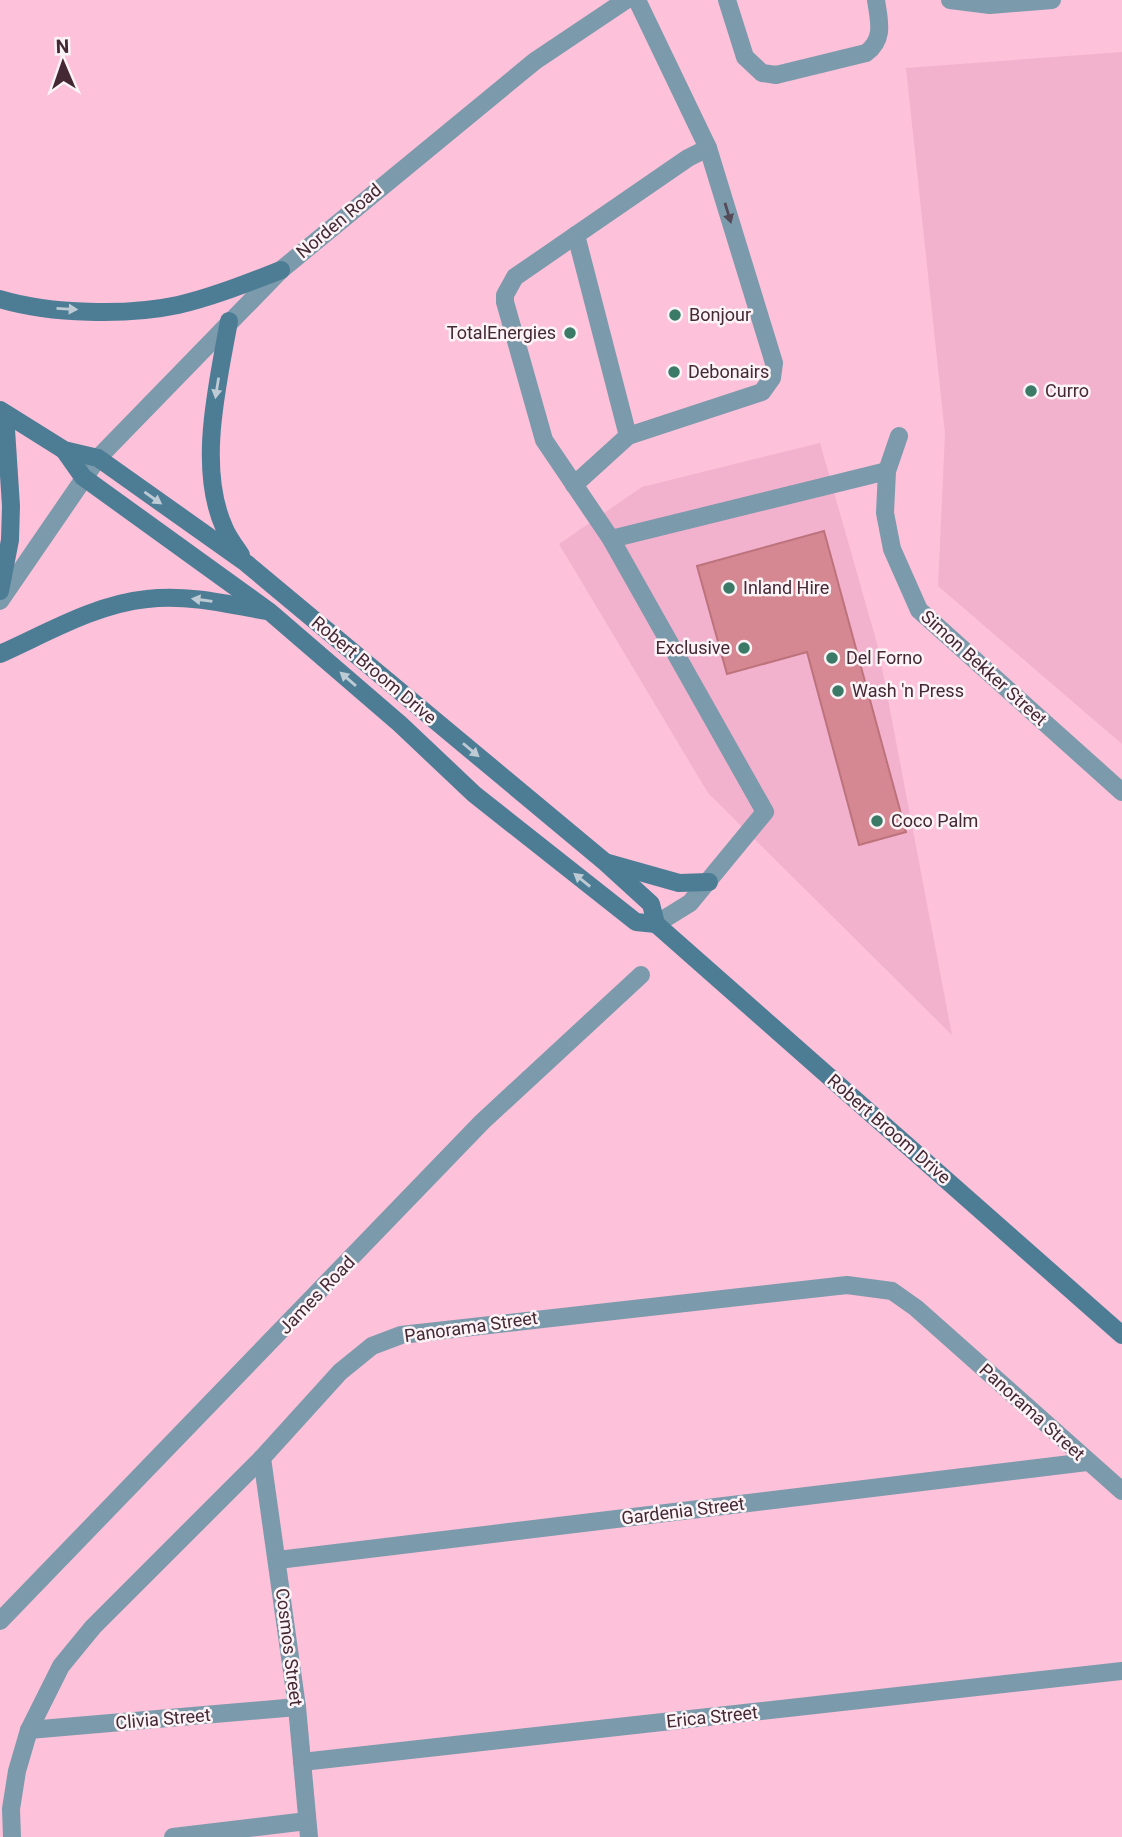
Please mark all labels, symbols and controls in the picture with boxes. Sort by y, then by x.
north arrow [28,28,98,98]
text: N [55,35,70,58]
street label: Norden Road [292,179,385,262]
one-way arrow [724,203,734,224]
one-way arrow [57,304,79,315]
place label: Bonjour [689,304,751,325]
marker: Bonjour [667,307,683,323]
place label: TotalEnergies [447,322,556,343]
marker: TotalEnergies [562,325,578,341]
place label: Debonairs [688,361,769,382]
marker: Debonairs [666,364,682,380]
one-way arrow [211,377,222,399]
place label: Curro [1045,380,1089,401]
marker: Curro [1023,383,1039,399]
one-way arrow [144,491,162,505]
place label: Inland Hire [743,577,829,598]
marker: Inland Hire [721,580,737,596]
one-way arrow [191,595,213,606]
street label: Simon Bekker Street [917,606,1052,730]
street label: Robert Broom Drive [308,611,441,728]
place label: Exclusive [655,637,730,658]
marker: Exclusive [736,640,752,656]
place label: Del Forno [846,647,923,668]
marker: Del Forno [824,650,840,666]
one-way arrow [340,672,357,687]
place label: Wash 'n Press [852,680,964,701]
marker: Wash 'n Press [830,683,846,699]
one-way arrow [462,742,479,757]
place label: Coco Palm [891,810,978,831]
marker: Coco Palm [869,813,885,829]
one-way arrow [574,872,592,887]
street label: Robert Broom Drive [823,1069,955,1188]
street label: James Road [274,1251,359,1338]
street label: Panorama Street [403,1307,539,1346]
street label: Panorama Street [975,1359,1089,1464]
street label: Gardenia Street [620,1493,746,1528]
street label: Cosmos Street [272,1587,307,1707]
street label: Erica Street [665,1701,759,1732]
street label: Clivia Street [115,1704,211,1733]

